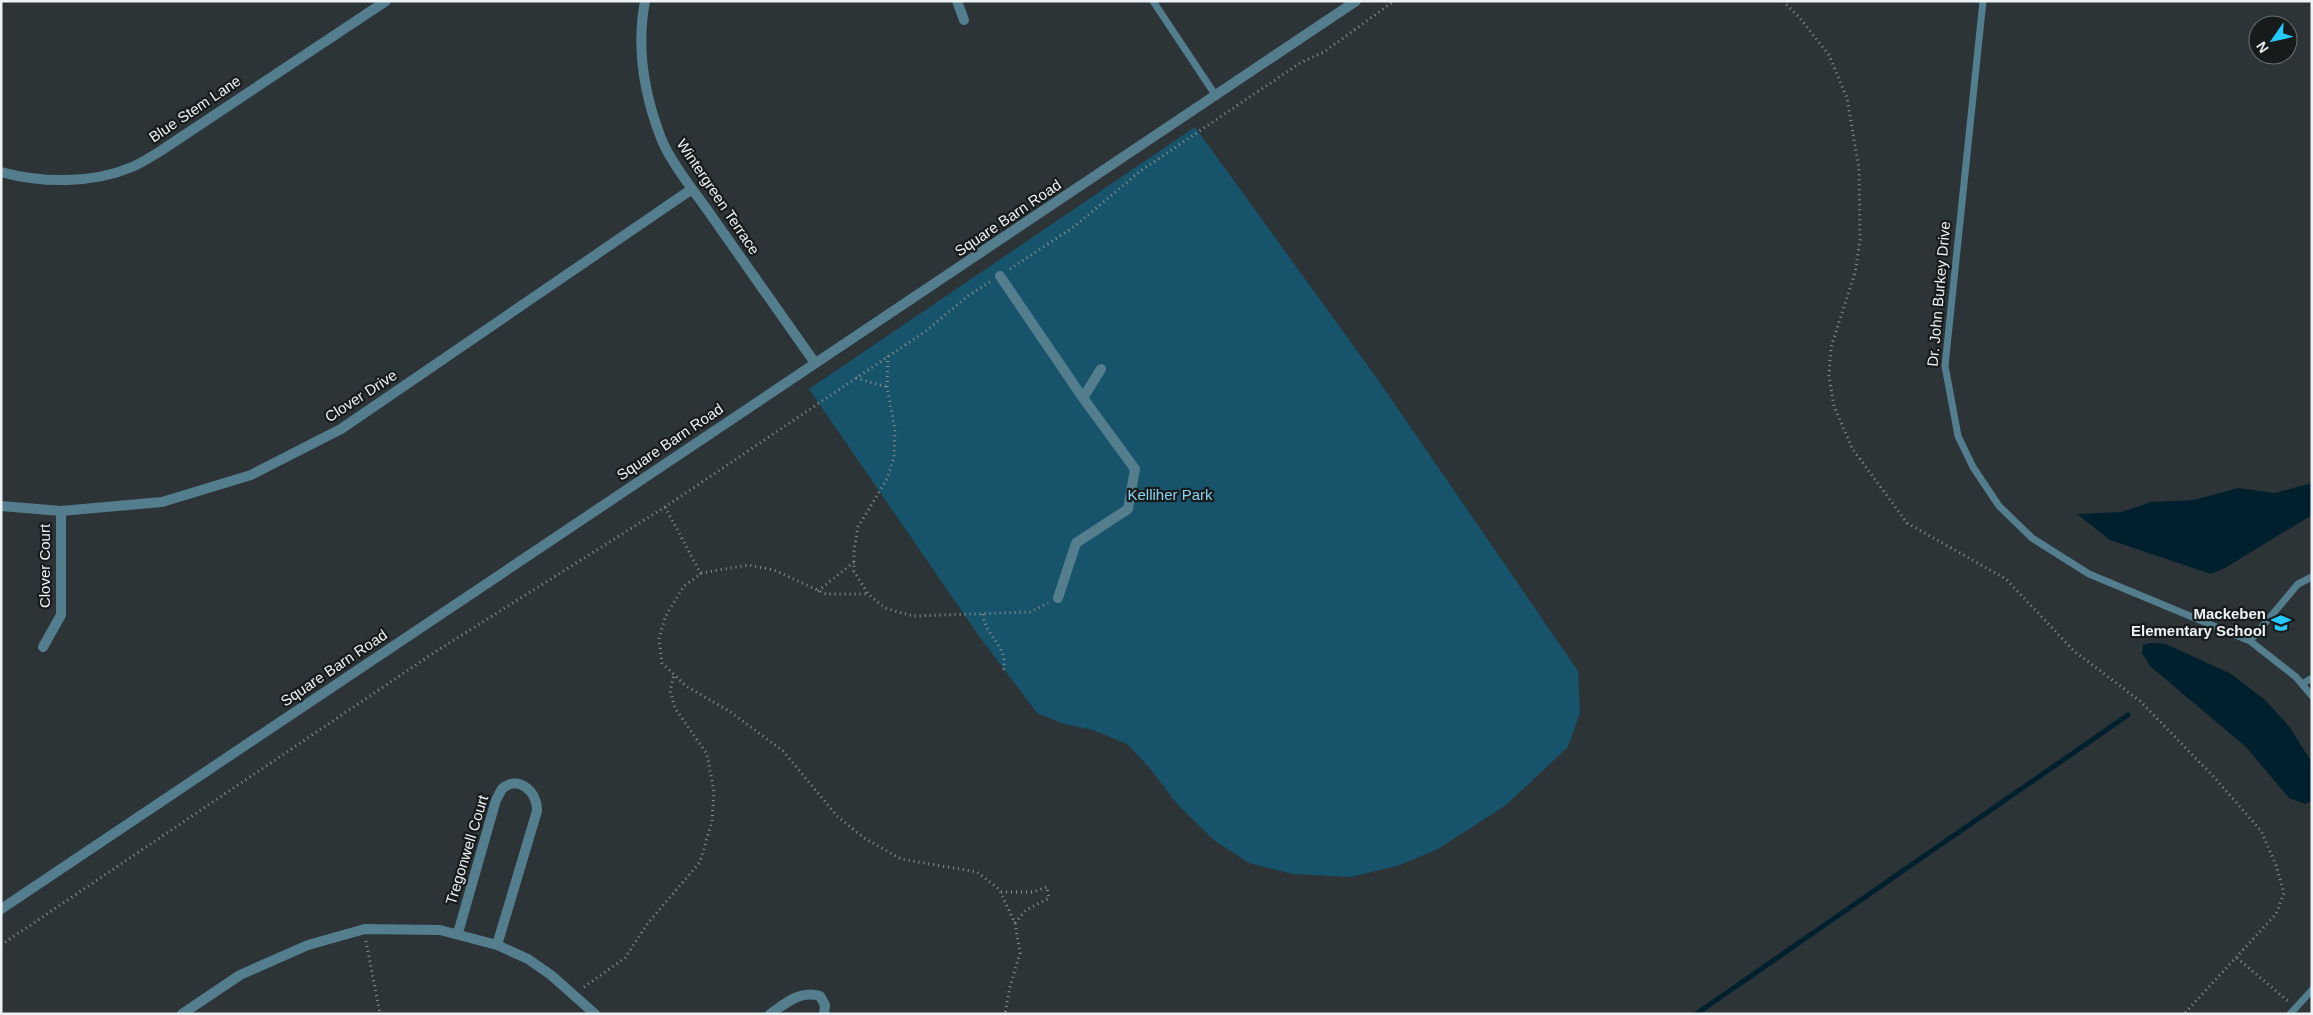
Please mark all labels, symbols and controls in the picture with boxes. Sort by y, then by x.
north arrow [2248,15,2298,65]
text: N [2253,39,2272,56]
street label: Blue Stem Lane [146,72,244,145]
street label: Wintergreen Terrace [673,136,763,258]
street label: Square Barn Road [951,176,1064,259]
street label: Dr. John Burkey Drive [1924,221,1953,367]
street label: Clover Drive [321,366,400,425]
street label: Square Barn Road [613,400,726,483]
park label: Kelliher Park [1127,486,1213,503]
street label: Clover Court [36,523,53,608]
place label: Mackeben Elementary School [2131,605,2266,639]
school or university icon: Mackeben Elementary School [2270,612,2292,634]
street label: Square Barn Road [277,626,390,709]
street label: Tregonwell Court [442,792,492,907]

